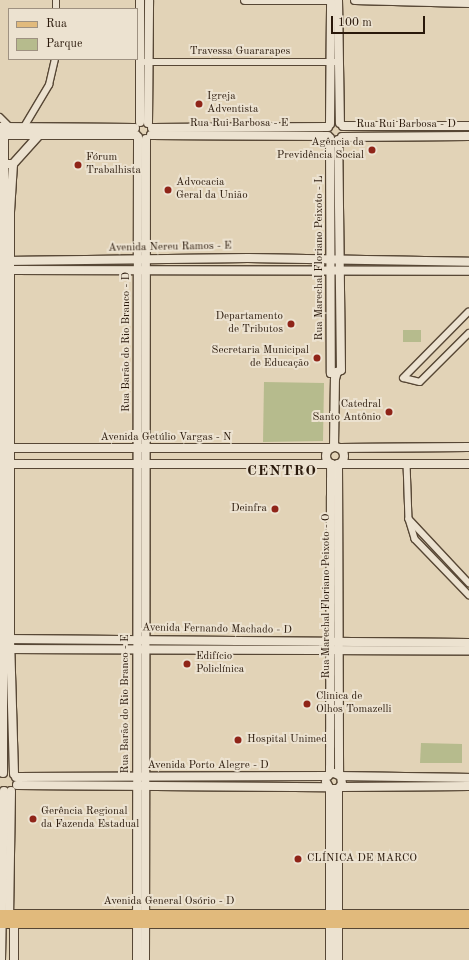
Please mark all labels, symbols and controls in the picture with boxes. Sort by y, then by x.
legend [8,8,138,60]
scale bar [333,8,427,34]
text: 100 m [338,17,372,29]
text: Rua [46,18,67,30]
text: Parque [46,38,82,50]
street label: Travessa Guararapes [190,45,290,59]
place label: Igreja Adventista [207,91,258,117]
marker: Igreja Adventista [194,99,204,109]
street label: Rua Rui Barbosa - E [190,117,288,131]
street label: Rua Rui Barbosa - D [356,118,456,132]
place label: Agência da Previdência Social [277,137,364,163]
marker: Agência da Previdência Social [367,145,377,155]
place label: Fórum Trabalhista [86,152,141,178]
marker: Fórum Trabalhista [73,160,83,170]
street label: Rua Marechal Floriano Peixoto - L [313,176,327,340]
place label: Advocacia Geral da União [176,177,248,203]
marker: Advocacia Geral da União [163,185,173,195]
street label: Avenida Nereu Ramos - E [108,240,232,256]
street label: Rua Barão do Rio Branco - D [120,272,134,412]
place label: Departamento de Tributos [215,311,283,337]
marker: Departamento de Tributos [286,319,296,329]
place label: Secretaria Municipal de Educação [212,345,309,371]
marker: Secretaria Municipal de Educação [312,353,322,363]
place label: Catedral Santo Antônio [312,399,381,425]
marker: Catedral Santo Antônio [384,407,394,417]
street label: Avenida Getúlio Vargas - N [101,431,231,445]
district label: CENTRO [247,463,317,481]
place label: Deinfra [231,502,267,516]
marker: Deinfra [270,504,280,514]
street label: Rua Marechal Floriano Peixoto - O [320,513,334,679]
street label: Avenida Fernando Machado - D [142,622,292,638]
street label: Rua Barão do Rio Branco - E [119,635,133,773]
place label: Edifício Policlínica [196,651,244,677]
marker: Edifício Policlínica [181,658,193,670]
place label: Clinica de Olhos Tomazelli [316,691,392,717]
marker: Clinica de Olhos Tomazelli [301,698,313,710]
place label: Hospital Unimed [247,733,327,747]
marker: Hospital Unimed [232,734,244,746]
street label: Avenida Porto Alegre - D [147,759,269,773]
place label: Gerência Regional da Fazenda Estadual [41,806,139,832]
marker: Gerência Regional da Fazenda Estadual [28,814,38,824]
place label: CLÍNICA DE MARCO [307,852,417,866]
marker: CLÍNICA DE MARCO [292,853,304,865]
street label: Avenida General Osório - D [104,895,234,909]

